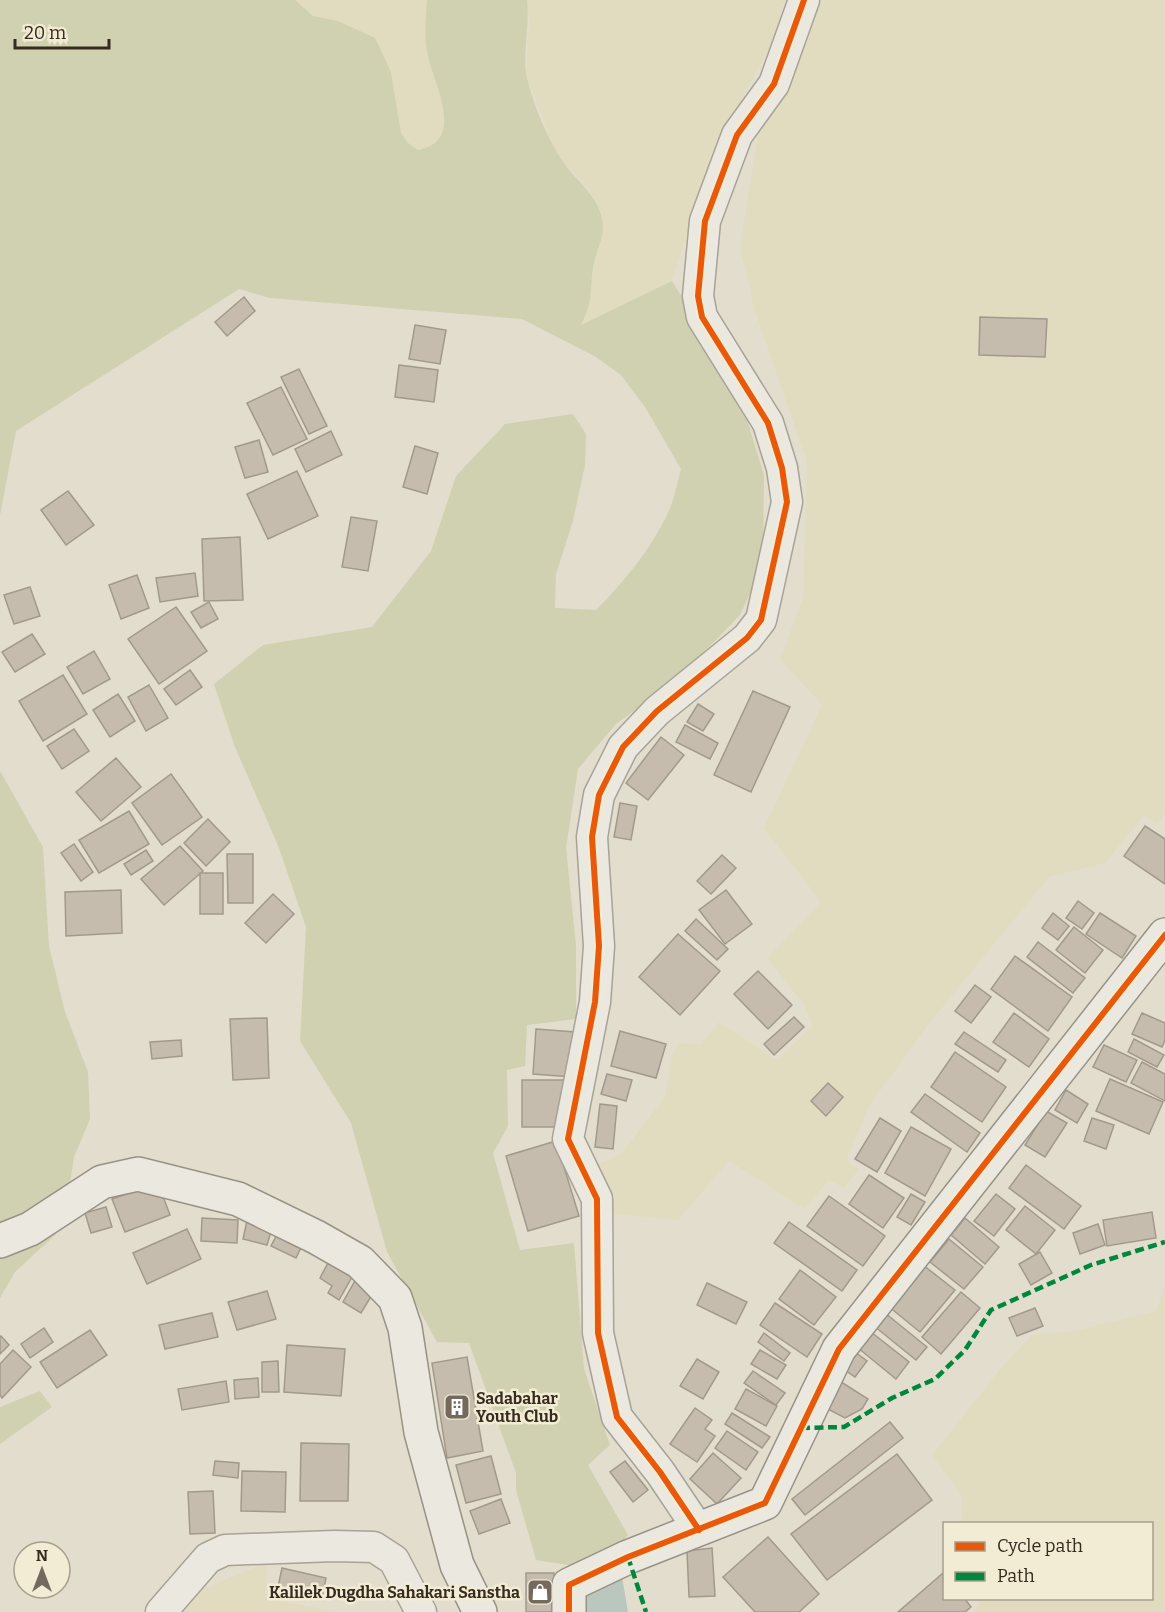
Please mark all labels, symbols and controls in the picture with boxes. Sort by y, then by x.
scale bar [15,12,110,50]
text: 20 m [24,22,66,44]
place label: Sadabahar Youth Club [476,1389,558,1426]
building icon: Sadabahar Youth Club [442,1392,472,1422]
legend [943,1522,1153,1600]
text: Cycle path [997,1535,1083,1557]
north arrow [12,1540,72,1600]
text: N [36,1546,48,1565]
text: Path [997,1565,1035,1587]
shop icon: Kalilek Dugdha Sahakari Sanstha [525,1577,555,1607]
place label: Kalilek Dugdha Sahakari Sanstha [269,1583,520,1602]

